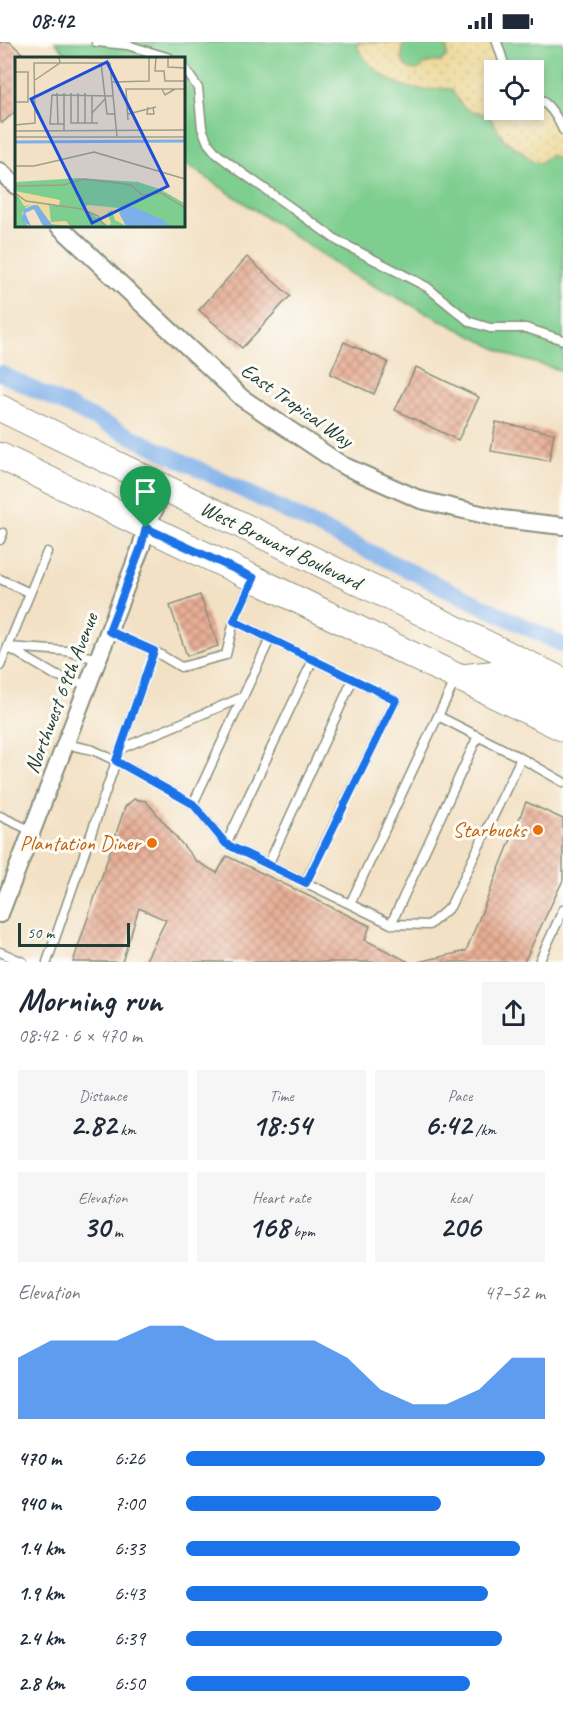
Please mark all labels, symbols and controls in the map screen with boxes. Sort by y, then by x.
text: 08:42 [30,7,74,35]
inset map [15,57,184,226]
map controls [484,60,544,120]
button: locate [484,60,544,120]
street label: East Tropical Way [236,357,360,454]
pin [120,466,171,528]
icon: arrive [129,475,162,508]
street label: West Broward Boulevard [196,495,369,597]
street label: Northwest 69th Avenue [18,608,104,777]
place label: Starbucks [453,817,528,843]
marker: Starbucks [531,823,545,837]
place label: Plantation Diner [20,830,142,856]
marker: Plantation Diner [145,836,159,850]
scale bar [18,920,130,947]
text: 50 m [27,923,54,943]
text: Morning run [18,979,162,1021]
button: share [482,982,545,1045]
text: 08:42 · 6 × 470 m [18,1023,142,1048]
text: Distance [79,1086,127,1106]
text: Time [269,1086,294,1106]
text: Pace [448,1086,472,1106]
text: 2.82 [70,1106,116,1144]
text: 18:54 [252,1106,311,1144]
text: 6:42 [424,1106,471,1144]
text: km [116,1120,136,1140]
text: /km [471,1120,496,1140]
text: Elevation [78,1188,127,1208]
text: Heart rate [252,1188,311,1208]
text: kcal [450,1188,471,1208]
text: 30 [83,1208,110,1246]
text: 168 [248,1208,289,1246]
text: 206 [440,1208,481,1246]
text: m [110,1222,123,1242]
text: bpm [289,1222,315,1242]
text: Elevation [18,1280,80,1305]
text: 47–52 m [484,1280,545,1305]
text: 470 m [18,1446,61,1471]
text: 6:26 [114,1446,145,1471]
text: 940 m [18,1491,61,1516]
text: 7:00 [114,1491,145,1516]
text: 1.4 km [18,1536,65,1561]
text: 6:33 [114,1536,145,1561]
text: 1.9 km [18,1581,64,1606]
text: 6:43 [114,1581,145,1606]
text: 2.4 km [18,1626,65,1651]
text: 6:39 [114,1626,145,1651]
text: 2.8 km [18,1671,65,1696]
text: 6:50 [114,1671,145,1696]

